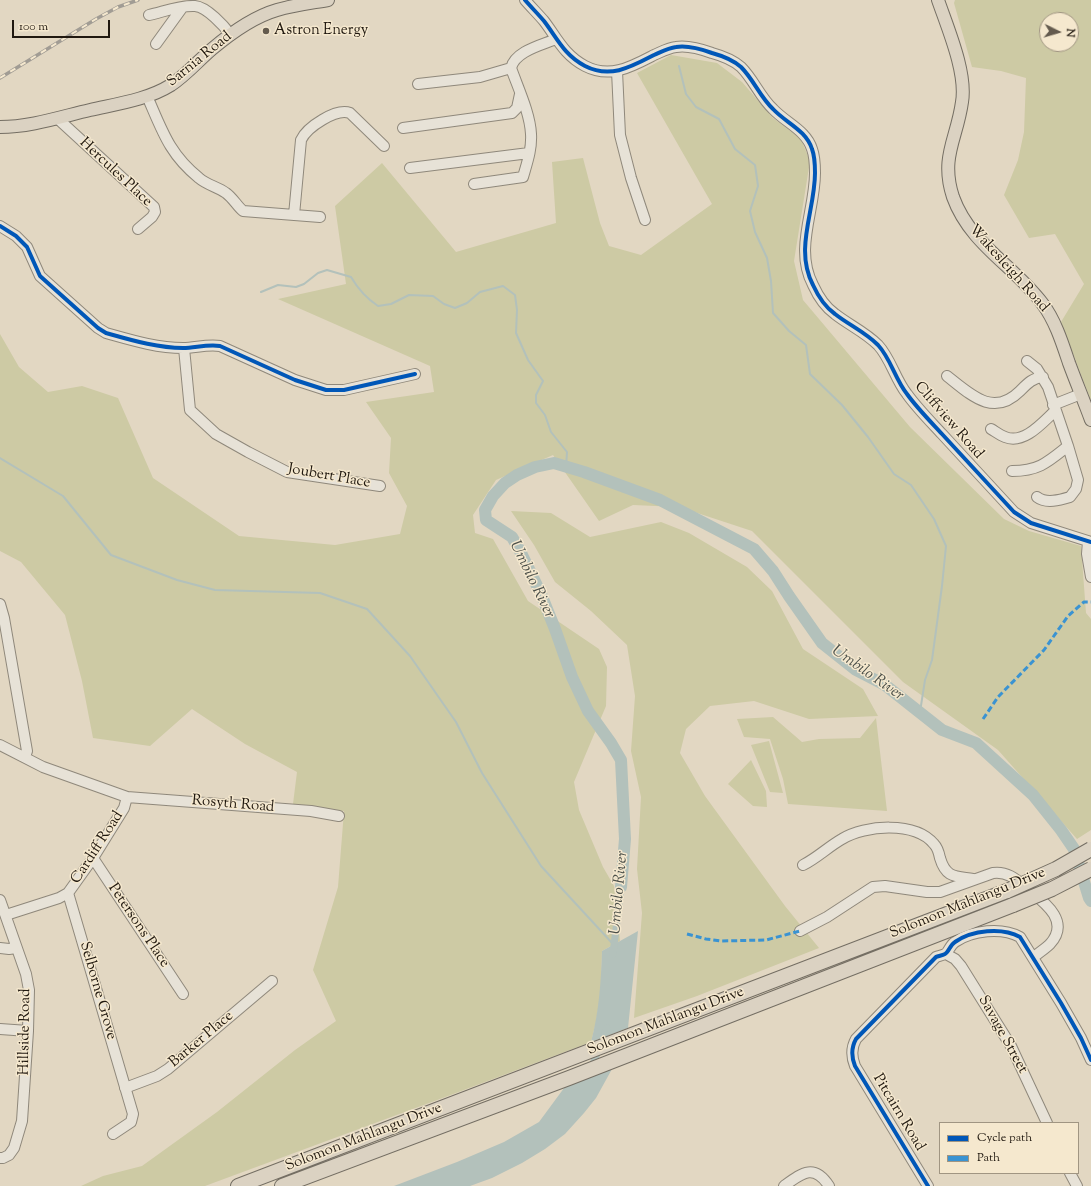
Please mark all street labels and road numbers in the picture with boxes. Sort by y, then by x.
street label: Sarnia Road [164,28,236,92]
street label: Hercules Place [75,135,155,211]
street label: Wakesleigh Road [964,221,1052,317]
street label: Cliffview Road [910,379,986,463]
street label: Joubert Place [286,461,372,493]
street label: Rosyth Road [191,792,275,818]
street label: Cardiff Road [68,808,128,888]
street label: Solomon Mahlangu Drive [887,864,1049,944]
street label: Petersons Place [103,880,173,972]
street label: Selborne Grove [74,940,120,1042]
street label: Solomon Mahlangu Drive [585,984,747,1060]
street label: Hillside Road [16,988,36,1076]
street label: Savage Street [973,993,1031,1077]
street label: Barker Place [166,1008,238,1072]
street label: Pitcairn Road [868,1071,928,1155]
street label: Solomon Mahlangu Drive [283,1100,445,1176]

